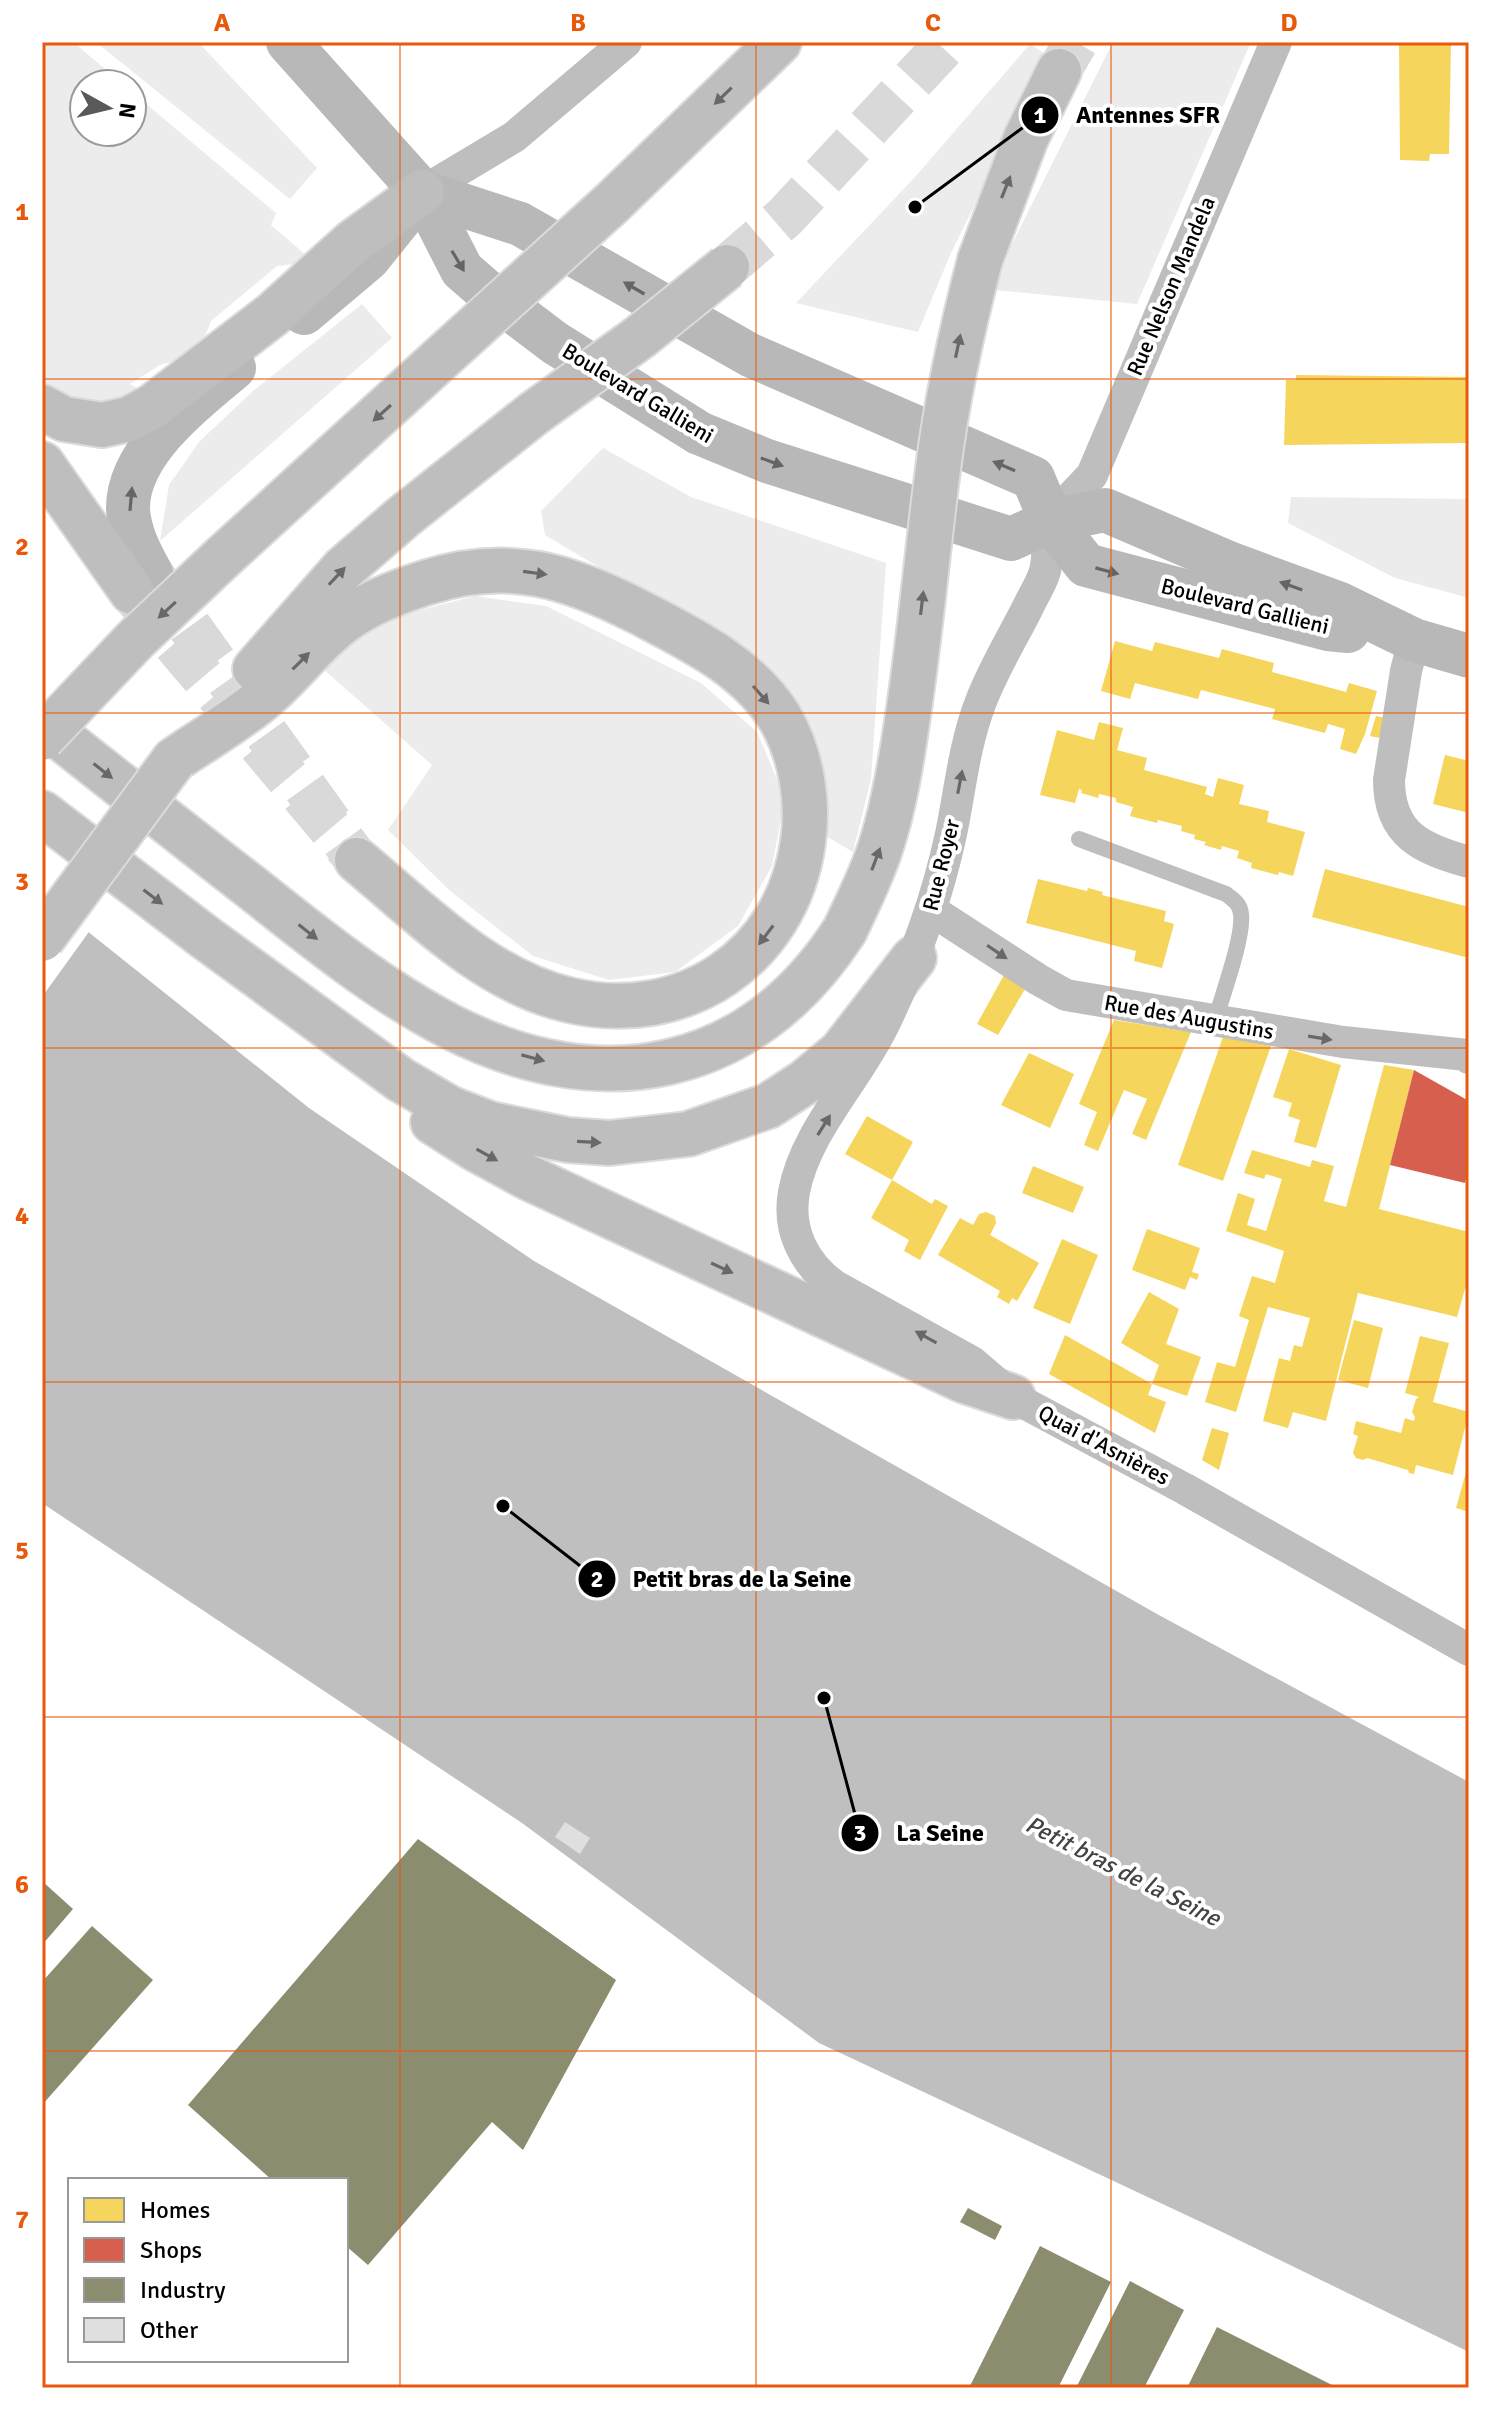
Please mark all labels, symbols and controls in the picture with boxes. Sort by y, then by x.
text: A [214,7,231,39]
text: B [570,7,586,39]
text: C [925,7,941,39]
text: D [1280,7,1298,39]
north arrow [68,68,148,148]
one-way arrow [714,86,733,105]
callout: Antennes SFR [1020,91,1236,139]
text: 1 [1034,100,1047,130]
text: Antennes SFR [1076,100,1220,130]
text: N [113,101,142,120]
one-way arrow [1000,175,1013,199]
street label: Rue Nelson Mandela [1121,192,1221,380]
text: 1 [15,196,29,228]
one-way arrow [451,250,465,272]
one-way arrow [623,282,645,296]
one-way arrow [953,333,965,358]
street label: Boulevard Gallieni [557,337,719,449]
one-way arrow [372,403,391,421]
one-way arrow [760,456,784,469]
one-way arrow [992,459,1016,472]
one-way arrow [124,487,137,512]
text: 2 [15,531,29,563]
one-way arrow [1094,565,1119,577]
one-way arrow [328,567,346,586]
one-way arrow [523,567,548,580]
street label: Boulevard Gallieni [1158,572,1332,640]
one-way arrow [1279,579,1303,592]
one-way arrow [916,590,929,615]
one-way arrow [158,601,177,619]
one-way arrow [291,652,310,671]
one-way arrow [752,684,769,704]
one-way arrow [93,762,113,779]
one-way arrow [955,770,967,795]
street label: Rue Royer [917,816,965,914]
one-way arrow [870,847,883,871]
text: 3 [15,866,29,898]
one-way arrow [142,889,163,905]
one-way arrow [298,923,318,939]
one-way arrow [758,925,774,945]
one-way arrow [986,944,1007,959]
street label: Rue des Augustins [1102,989,1276,1045]
one-way arrow [1308,1033,1333,1045]
one-way arrow [521,1052,545,1065]
one-way arrow [816,1114,830,1136]
one-way arrow [577,1135,602,1148]
one-way arrow [476,1149,499,1162]
text: 4 [15,1200,29,1232]
one-way arrow [710,1261,733,1275]
one-way arrow [915,1330,937,1344]
street label: Quai d'Asnières [1034,1399,1174,1491]
text: 5 [15,1535,29,1567]
callout: Petit bras de la Seine [577,1555,868,1603]
text: 2 [591,1564,603,1594]
text: Petit bras de la Seine [633,1564,852,1594]
callout: La Seine [840,1809,1000,1857]
water label: Petit bras de la Seine [1021,1809,1226,1933]
text: 3 [854,1818,866,1848]
text: La Seine [896,1818,984,1848]
text: 6 [15,1869,29,1901]
legend [68,2178,348,2362]
text: Homes [140,2195,210,2225]
text: 7 [15,2204,29,2236]
text: Shops [140,2235,202,2265]
text: Industry [140,2275,226,2305]
text: Other [140,2315,198,2345]

